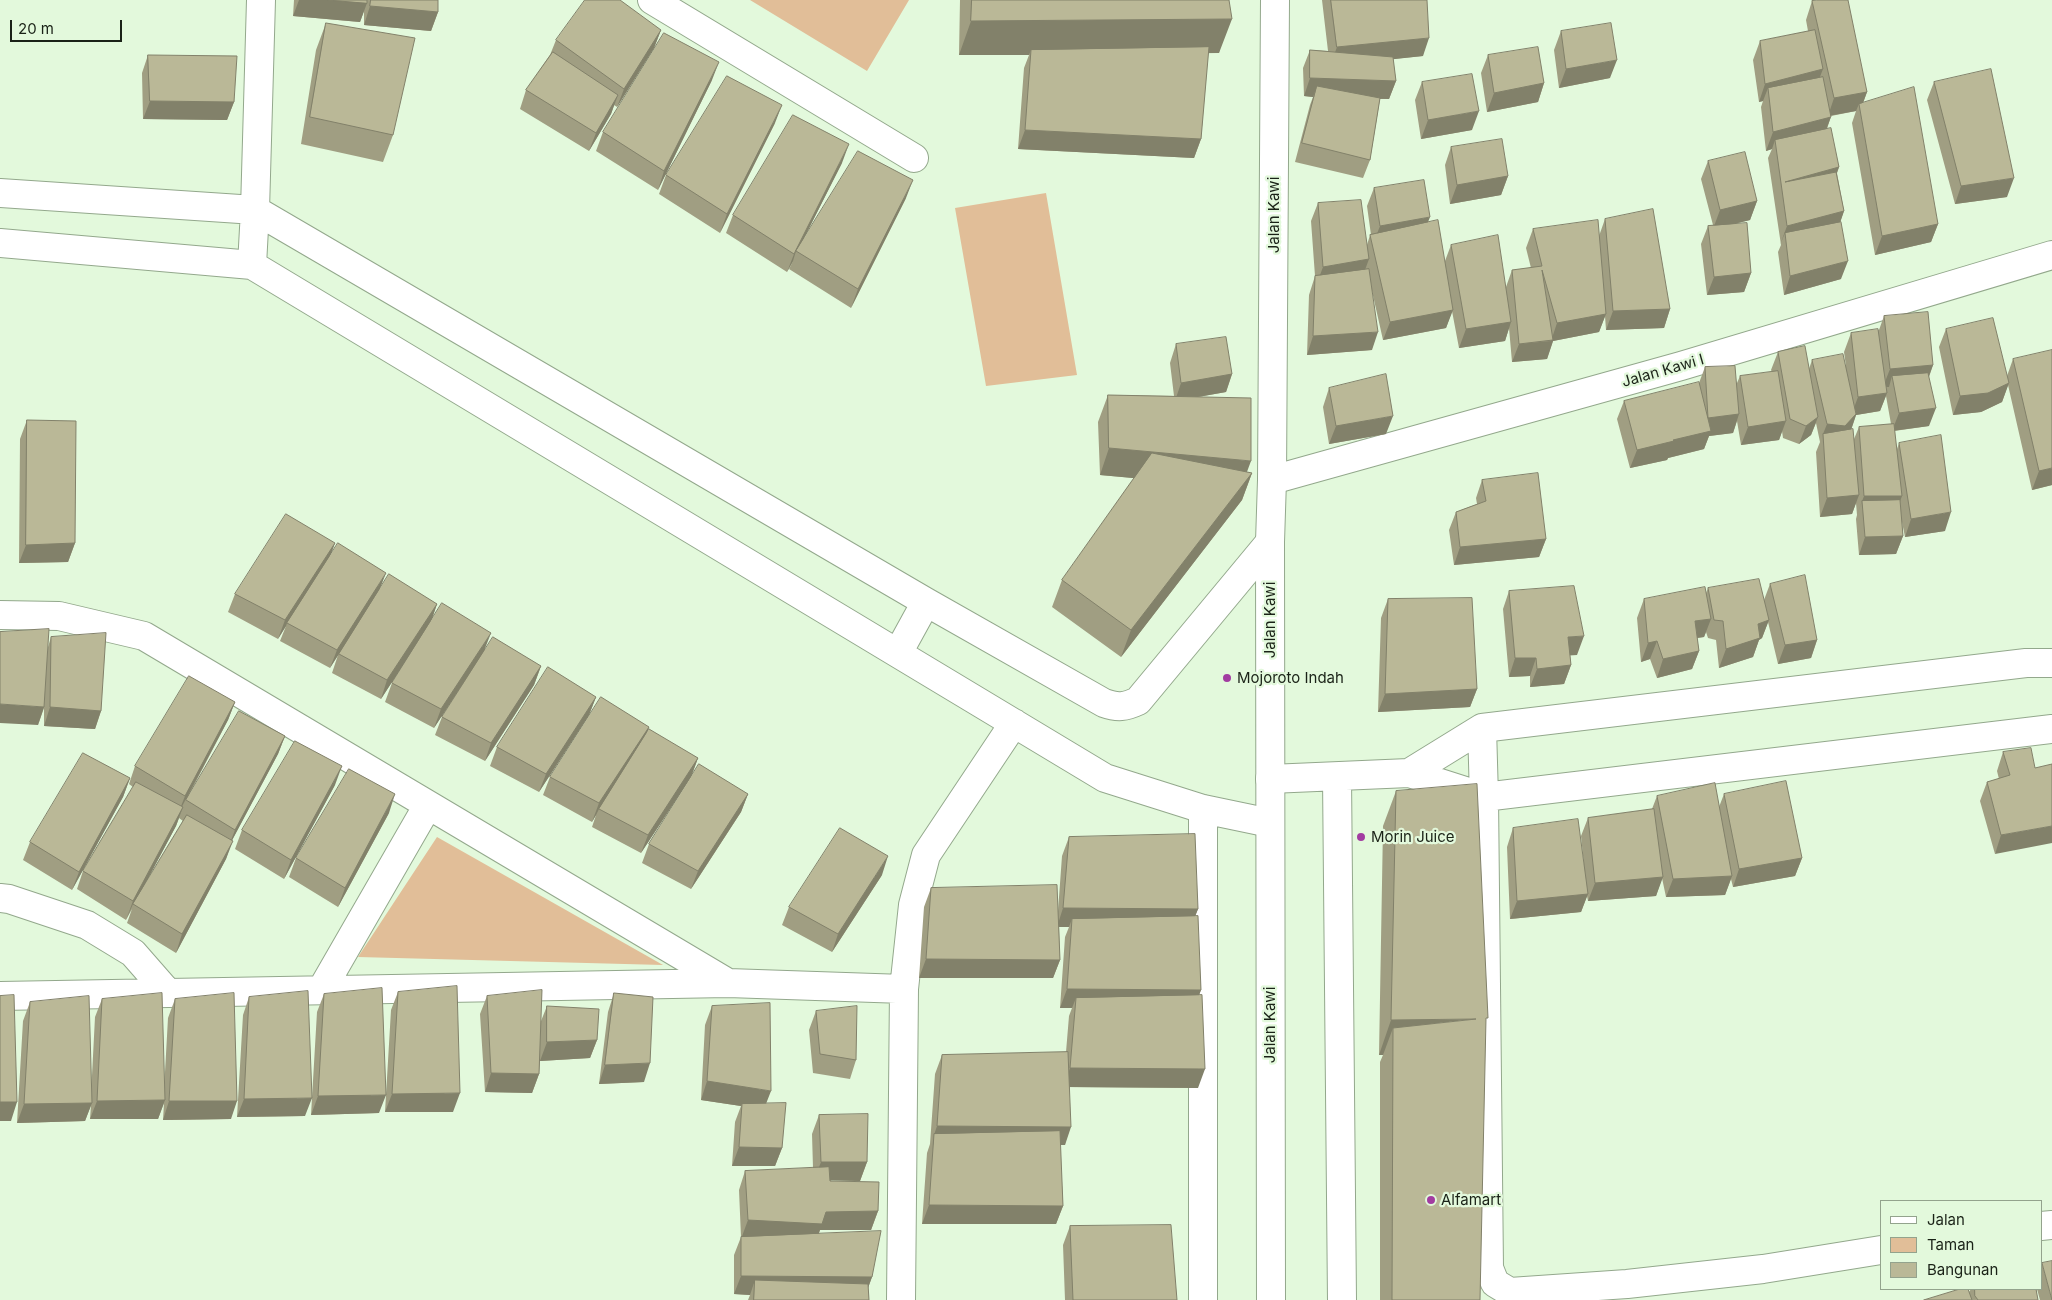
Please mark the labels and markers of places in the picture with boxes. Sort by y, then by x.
place label: Mojoroto Indah [1237,669,1344,687]
marker: Mojoroto Indah [1221,672,1233,684]
place label: Morin Juice [1371,828,1455,846]
marker: Morin Juice [1355,831,1367,843]
place label: Alfamart [1441,1191,1501,1209]
marker: Alfamart [1425,1194,1437,1206]

